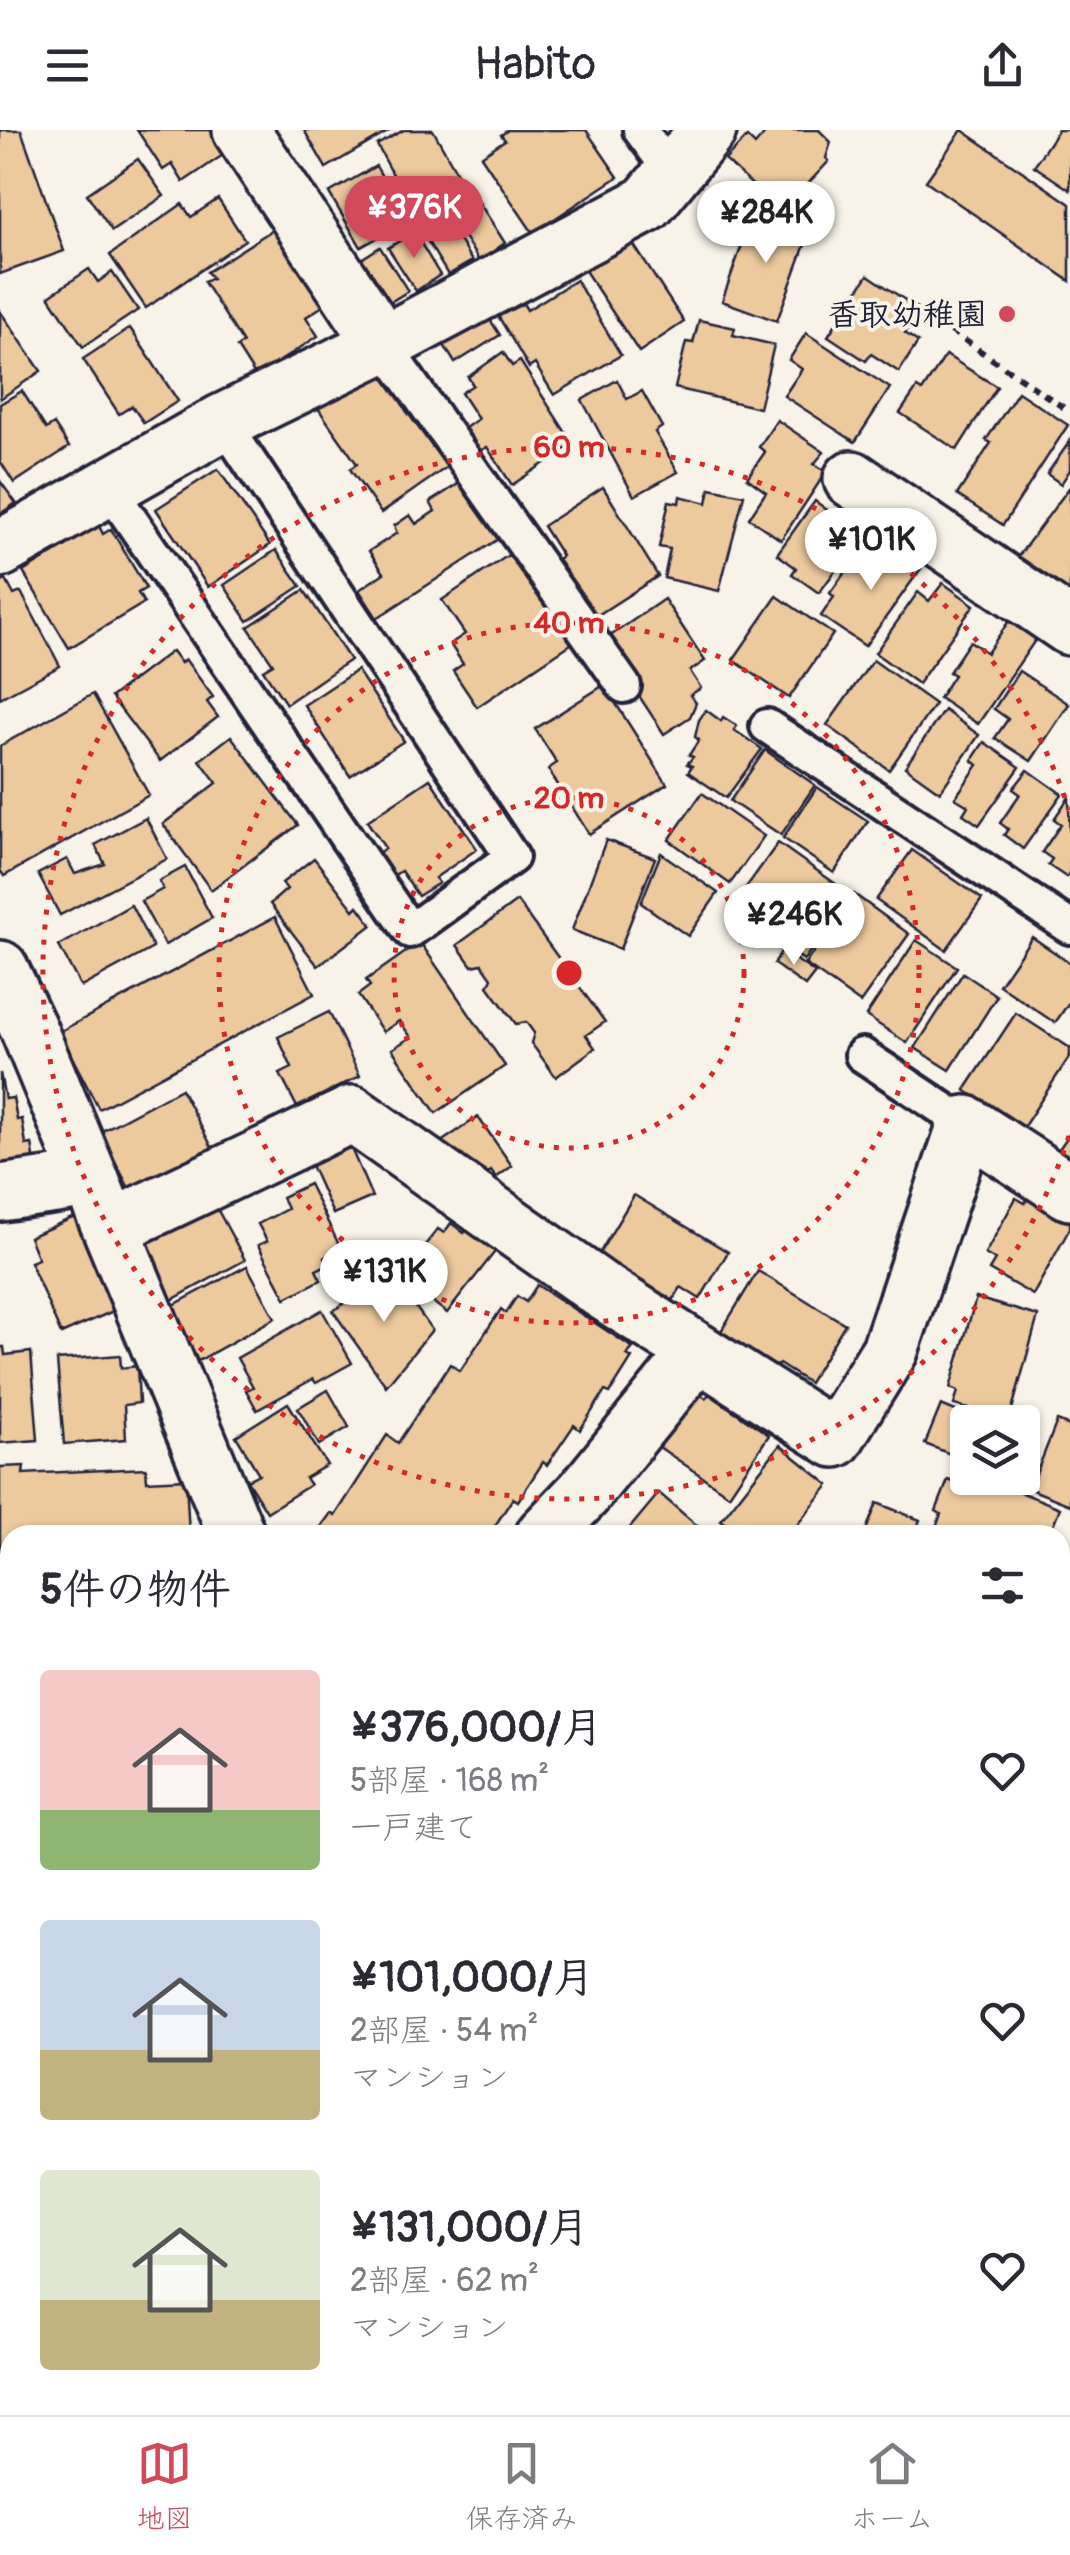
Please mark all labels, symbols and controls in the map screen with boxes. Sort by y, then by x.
text: Habito [474,37,596,93]
icon: menu [40,38,95,93]
icon: share [975,38,1030,93]
pin: ¥376K [344,176,484,261]
pin: ¥284K [696,181,836,266]
text: ¥376K [367,188,461,228]
text: ¥284K [719,193,813,233]
place label: 香取幼稚園 [827,295,987,335]
marker: 香取幼稚園 [996,303,1018,325]
text: 60 m [533,429,605,466]
pin: ¥101K [801,508,941,593]
text: ¥101K [827,520,915,560]
text: 40 m [533,605,605,642]
text: 20 m [534,780,604,817]
pin: ¥246K [724,883,864,968]
text: ¥246K [746,895,842,935]
centre of rings [551,955,587,991]
pin: ¥131K [314,1240,454,1325]
text: ¥131K [342,1252,426,1292]
map controls [950,1405,1040,1495]
button: layers [950,1405,1040,1495]
icon: filters [975,1558,1030,1613]
text: 5件の物件 [40,1564,231,1616]
text: ¥376,000/月 [350,1702,603,1754]
icon: home [120,1710,240,1830]
icon: heart [975,1743,1030,1798]
text: 5部屋 · 168 m² [350,1761,549,1801]
text: 一戸建て [350,1808,478,1848]
text: ¥101,000/月 [350,1952,594,2004]
icon: home [120,1960,240,2080]
icon: heart [975,1993,1030,2048]
text: 2部屋 · 54 m² [350,2011,538,2051]
text: マンション [350,2058,509,2098]
text: ¥131,000/月 [350,2202,589,2254]
icon: home [120,2210,240,2330]
icon: heart [975,2243,1030,2298]
text: 2部屋 · 62 m² [350,2261,539,2301]
text: マンション [350,2308,509,2348]
tab: 地図 [137,2436,193,2537]
tab: 保存済み [466,2436,578,2537]
tab: ホーム [851,2436,933,2537]

